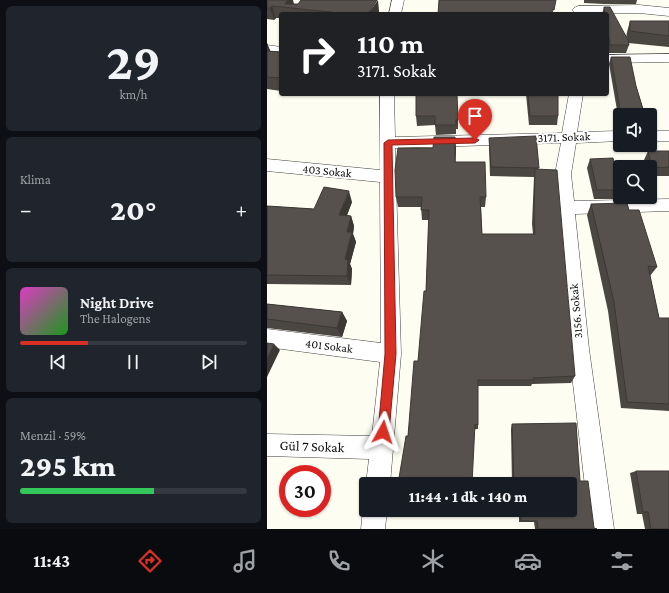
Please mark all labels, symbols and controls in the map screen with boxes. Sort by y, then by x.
icon: right [291,28,343,80]
text: 110 m [357,28,424,59]
text: 29 [106,32,161,90]
text: 3171. Sokak [357,61,436,81]
text: km/h [119,87,148,102]
pin [458,99,492,140]
icon: arrive [464,105,486,127]
map controls [613,108,657,204]
button: sound [613,108,657,152]
street label: 3171. Sokak [537,129,591,145]
button: search [613,160,657,204]
street label: 403 Sokak [302,162,352,180]
text: Klima [20,172,51,187]
text: 20° [110,193,157,226]
text: − [20,197,32,222]
text: + [235,197,247,222]
street label: 3156. Sokak [567,283,585,339]
text: Night Drive [80,295,154,311]
text: The Halogens [80,311,151,326]
street label: 401 Sokak [304,336,354,356]
icon: previous [47,351,69,373]
icon: pause [122,351,144,373]
icon: next [198,351,220,373]
position arrow [362,411,404,453]
text: Menzil · 59% [20,428,86,443]
street label: Gül 7 Sokak [279,437,345,455]
text: 295 km [20,449,116,482]
speed limit sign: 30 [279,465,331,517]
text: 11:44 · 1 dk · 140 m [409,489,527,505]
icon: directions [136,547,164,575]
icon: music [231,547,259,575]
icon: phone [325,547,353,575]
icon: climate [419,547,447,575]
icon: car [514,547,542,575]
icon: filters [608,547,636,575]
text: 11:43 [33,551,70,571]

